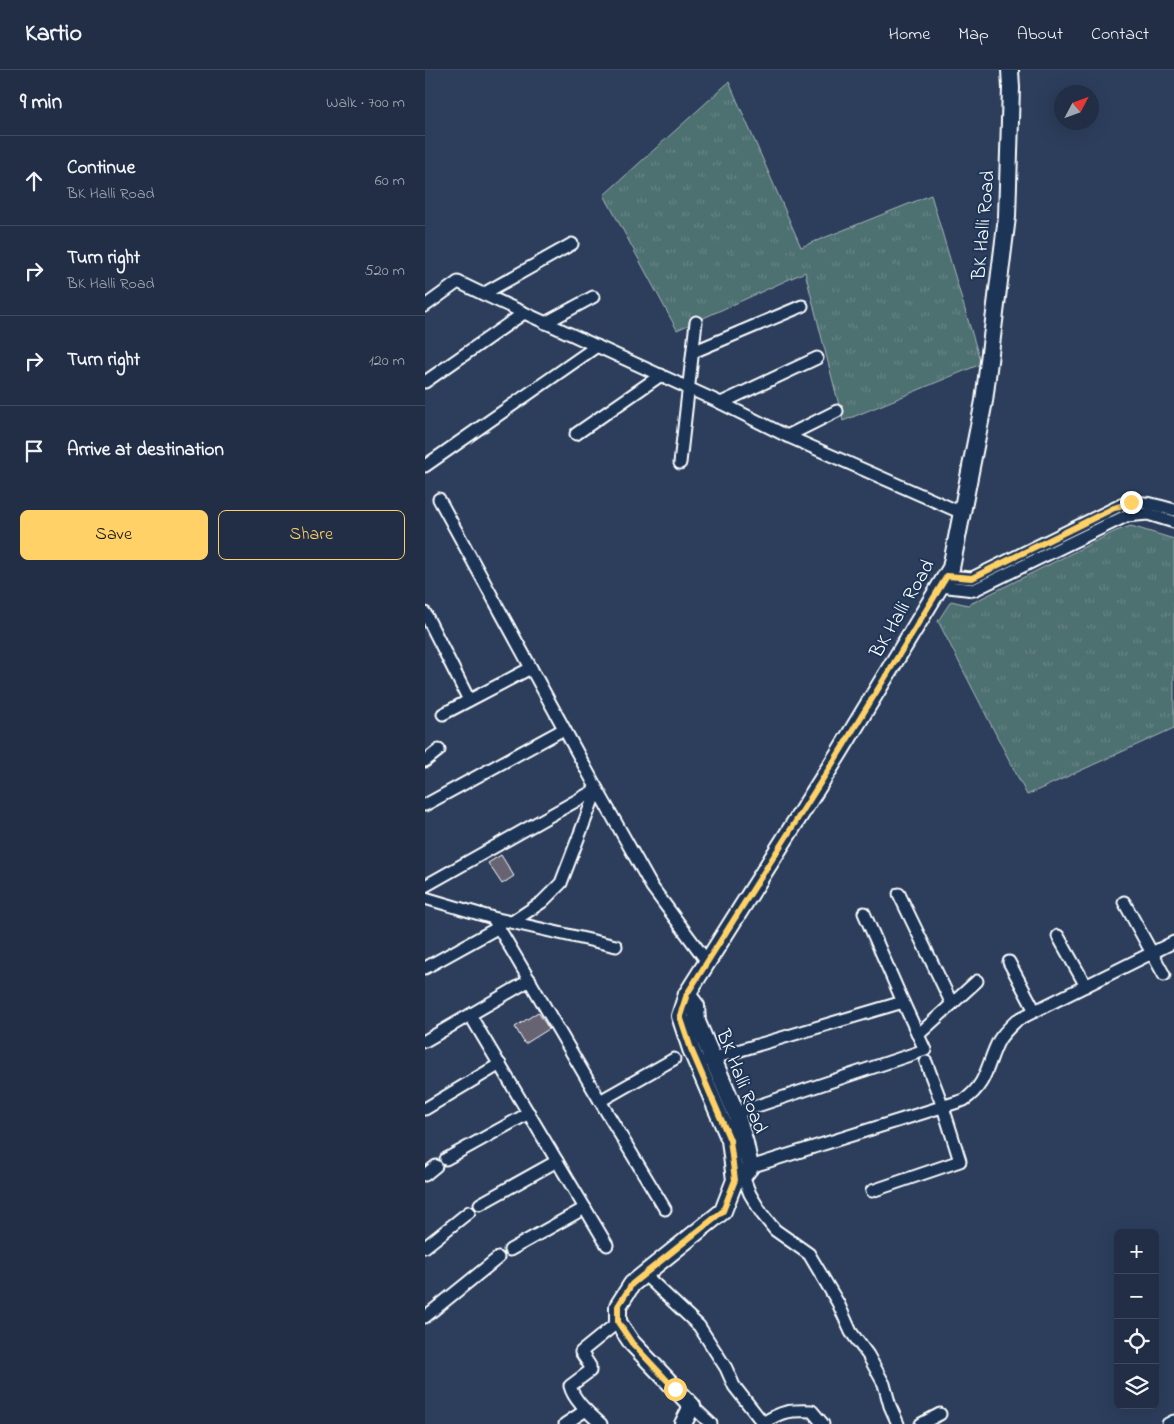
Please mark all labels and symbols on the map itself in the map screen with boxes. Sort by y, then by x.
north arrow [1054,85,1099,130]
street label: BK Halli Road [965,169,1004,282]
route end [1120,491,1143,514]
street label: BK Halli Road [863,555,943,665]
street label: BK Halli Road [707,1025,774,1138]
route start [664,1378,687,1401]

